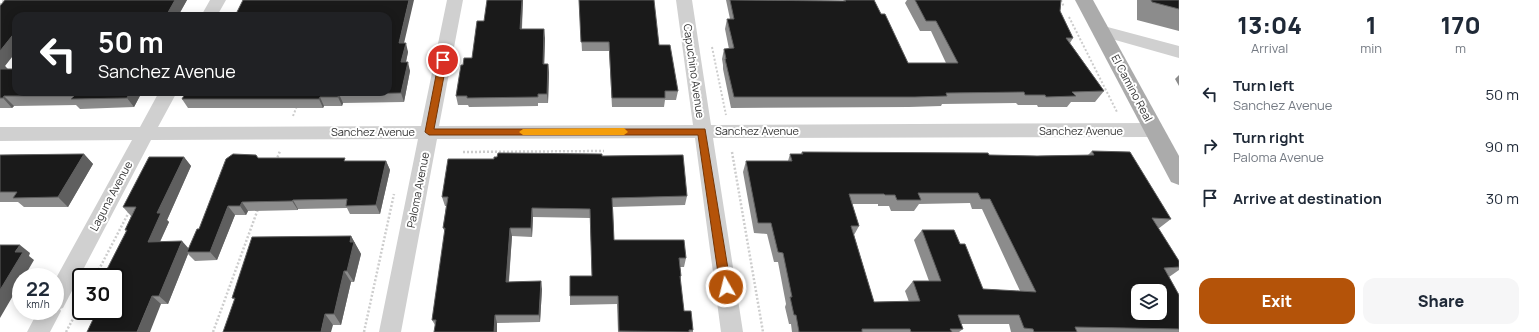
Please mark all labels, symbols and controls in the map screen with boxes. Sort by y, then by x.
text: 13:04 [1237,8,1302,41]
text: 1 [1366,8,1377,41]
text: 170 [1440,8,1481,41]
text: 50 m [98,23,164,61]
street label: Capuchino Avenue [680,23,709,120]
icon: left [32,28,84,80]
text: Arrival [1251,39,1288,57]
text: min [1360,39,1382,57]
text: m [1455,39,1466,57]
pin [426,43,460,77]
icon: arrive [432,49,454,71]
street label: El Camino Real [1108,52,1156,124]
text: Sanchez Avenue [98,59,236,83]
text: Turn left [1233,75,1295,96]
icon: left [1199,83,1221,105]
text: 50 m [1485,84,1519,105]
text: Sanchez Avenue [1233,96,1332,114]
street label: Sanchez Avenue [715,123,800,138]
street label: Sanchez Avenue [1039,123,1124,138]
street label: Sanchez Avenue [331,124,416,139]
text: Turn right [1233,127,1304,148]
icon: right [1199,135,1221,157]
text: 90 m [1485,136,1519,157]
text: Paloma Avenue [1233,148,1324,166]
street label: Paloma Avenue [403,150,432,229]
street label: Laguna Avenue [86,158,136,233]
icon: arrive [1199,187,1221,209]
text: Arrive at destination [1233,188,1382,209]
text: 30 m [1486,188,1519,209]
position arrow [705,266,747,308]
speed limit sign: 30 [72,268,124,320]
text: 22 [26,275,50,302]
button: Exit [1199,278,1355,324]
button: Share [1363,278,1519,324]
map controls [1131,284,1167,320]
button: layers [1131,284,1167,320]
text: km/h [26,297,50,311]

